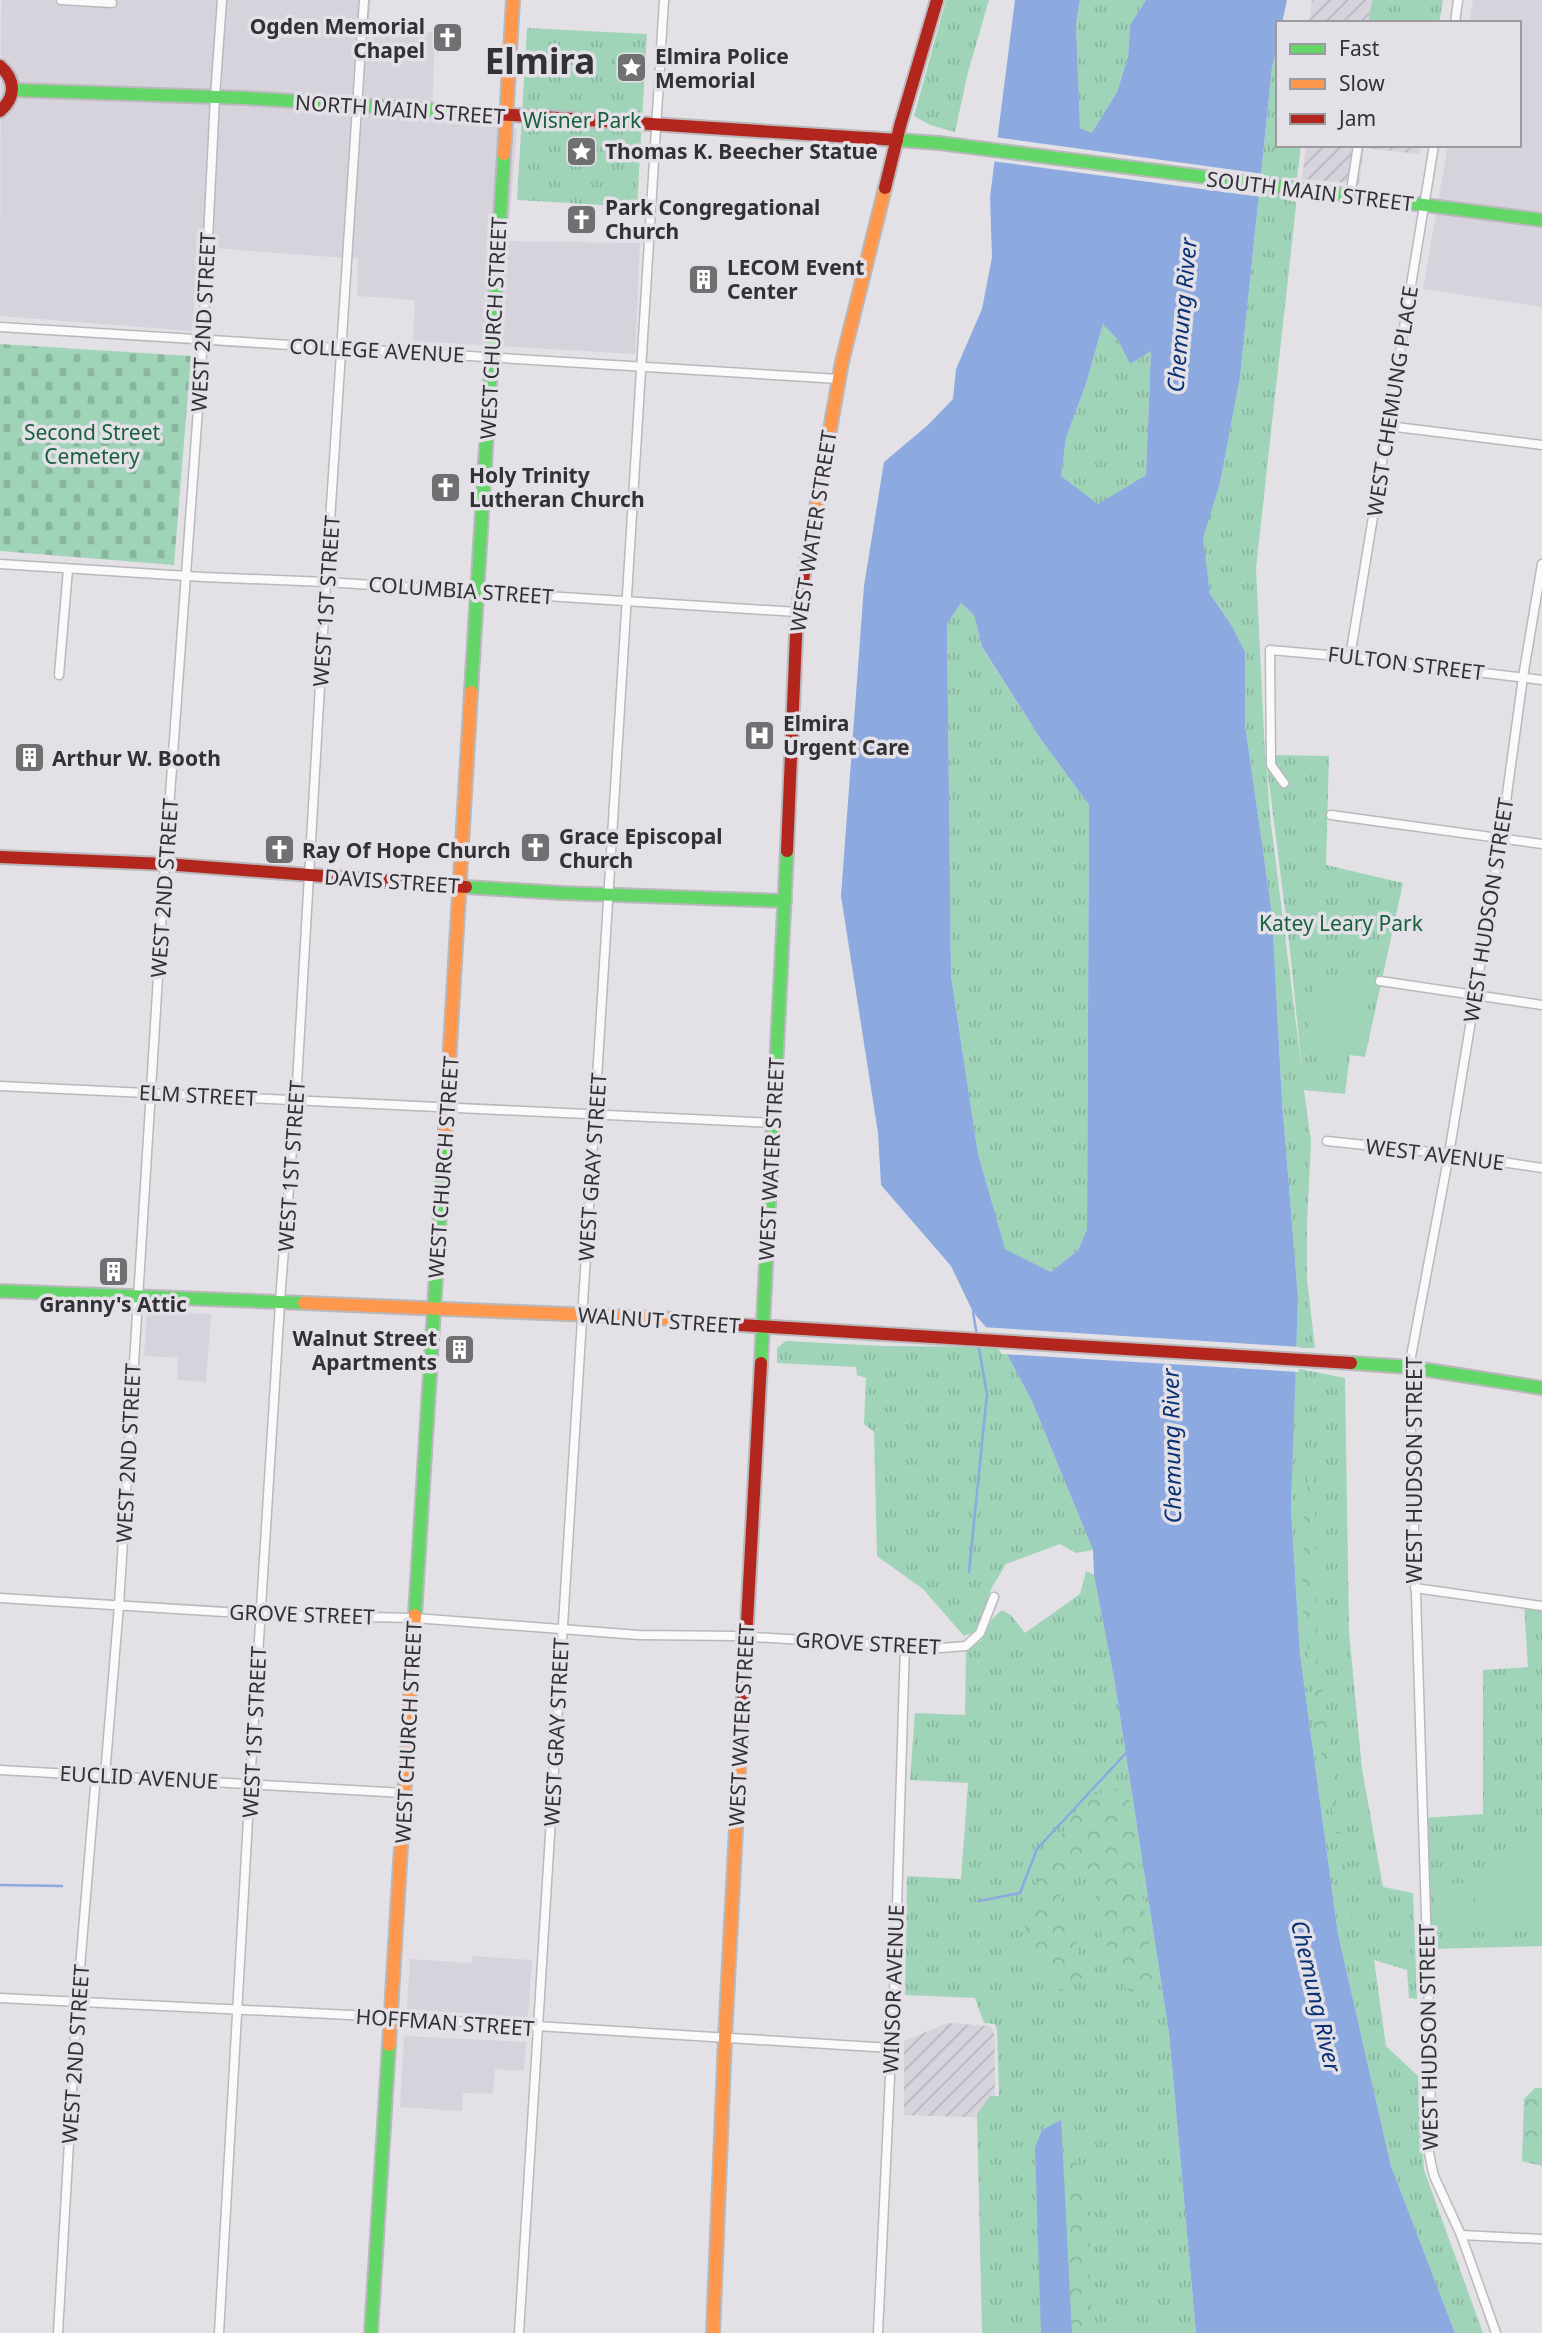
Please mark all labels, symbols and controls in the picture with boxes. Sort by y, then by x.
place label: Ogden Memorial Chapel [250,12,425,64]
church icon: Ogden Memorial Chapel [431,21,465,55]
legend [1276,21,1521,147]
text: Fast [1339,34,1380,62]
district label: Elmira [485,37,595,84]
place label: Elmira Police Memorial [655,42,789,94]
place icon: Elmira Police Memorial [615,51,649,85]
text: Slow [1339,69,1385,97]
street label: NORTH MAIN STREET [294,88,506,130]
text: Jam [1337,104,1376,132]
park label: Wisner Park [523,106,642,134]
place icon: Thomas K. Beecher Statue [565,134,599,168]
place label: Thomas K. Beecher Statue [605,137,878,165]
street label: SOUTH MAIN STREET [1205,164,1415,218]
place label: Park Congregational Church [605,193,820,245]
church icon: Park Congregational Church [565,202,599,236]
street label: WEST CHURCH STREET [473,216,513,440]
street label: WEST 2ND STREET [184,231,222,413]
water label: Chemung River [1158,236,1204,394]
place label: LECOM Event Center [727,253,865,305]
building icon: LECOM Event Center [687,262,721,296]
street label: WEST CHEMUNG PLACE [1360,284,1424,518]
street label: COLLEGE AVENUE [289,331,465,369]
park label: Second Street Cemetery [24,418,160,470]
street label: WEST WATER STREET [783,428,843,634]
place label: Holy Trinity Lutheran Church [469,461,645,513]
church icon: Holy Trinity Lutheran Church [429,470,463,504]
street label: WEST 1ST STREET [306,514,346,688]
street label: COLUMBIA STREET [368,570,555,610]
street label: FULTON STREET [1326,640,1486,687]
place label: Elmira Urgent Care [783,709,910,761]
hospital icon: Elmira Urgent Care [743,718,777,752]
building icon: Arthur W. Booth [12,741,46,775]
place label: Arthur W. Booth [52,744,221,772]
street label: WEST HUDSON STREET [1456,796,1520,1024]
street label: WEST 2ND STREET [144,797,184,979]
place label: Grace Episcopal Church [559,822,723,874]
church icon: Grace Episcopal Church [519,831,553,865]
church icon: Ray Of Hope Church [262,833,296,867]
place label: Ray Of Hope Church [302,836,511,864]
street label: DAVIS STREET [323,862,461,900]
park label: Katey Leary Park [1259,909,1424,937]
street label: WEST CHURCH STREET [421,1055,465,1279]
street label: WEST WATER STREET [752,1056,790,1261]
street label: WEST GRAY STREET [571,1071,613,1262]
street label: ELM STREET [138,1078,258,1112]
street label: WEST 1ST STREET [271,1079,311,1253]
street label: WEST AVENUE [1364,1132,1506,1176]
building icon: Granny's Attic [96,1255,130,1289]
place label: Granny's Attic [39,1290,187,1318]
street label: WALNUT STREET [577,1300,742,1340]
place label: Walnut Street Apartments [293,1324,437,1376]
building icon: Walnut Street Apartments [443,1333,477,1367]
street label: WEST HUDSON STREET [1400,1356,1428,1583]
street label: WEST 2ND STREET [109,1362,147,1544]
water label: Chemung River [1154,1367,1188,1524]
street label: GROVE STREET [229,1597,376,1631]
street label: WEST CHURCH STREET [388,1620,428,1844]
street label: WEST WATER STREET [722,1622,760,1827]
street label: GROVE STREET [795,1625,942,1661]
street label: WEST GRAY STREET [537,1637,575,1827]
street label: WEST 1ST STREET [236,1645,272,1819]
street label: EUCLID AVENUE [59,1759,219,1795]
street label: WINSOR AVENUE [876,1904,910,2074]
water label: Chemung River [1284,1917,1350,2076]
street label: WEST HUDSON STREET [1412,1923,1444,2151]
street label: WEST 2ND STREET [55,1963,95,2145]
street label: HOFFMAN STREET [355,2002,536,2042]

